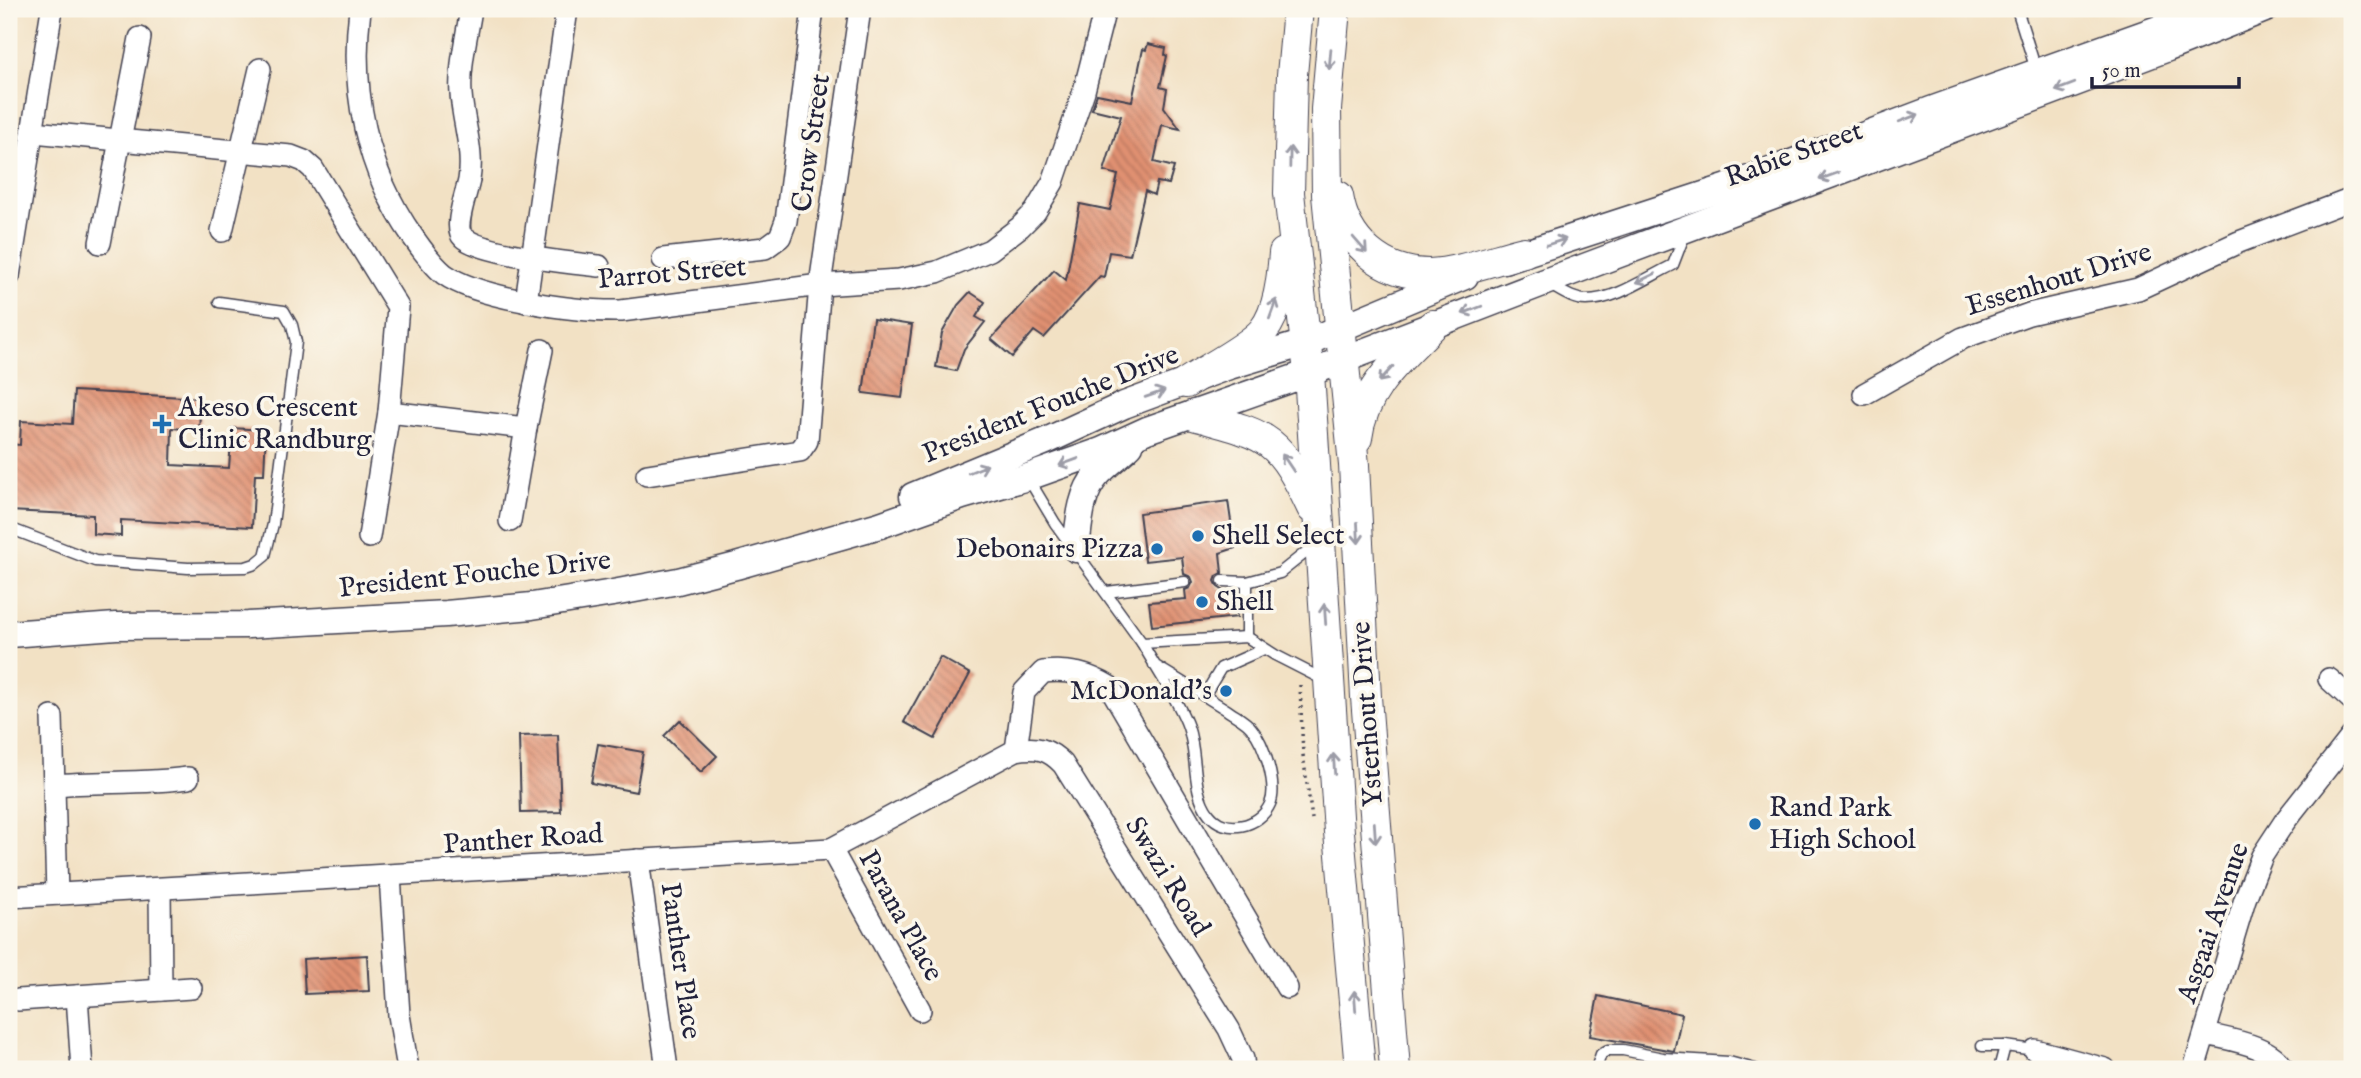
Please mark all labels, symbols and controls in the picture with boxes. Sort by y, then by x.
scale bar [2092,46,2238,90]
one-way arrow [1323,47,1336,70]
text: 50 m [2102,58,2141,85]
street label: Crow Street [785,71,839,214]
one-way arrow [2055,82,2077,94]
one-way arrow [1897,111,1919,124]
street label: Rabie Street [1720,114,1868,196]
one-way arrow [1283,145,1296,168]
one-way arrow [1819,170,1841,183]
one-way arrow [1352,235,1368,253]
one-way arrow [1544,235,1566,248]
street label: Essenhout Drive [1962,235,2156,325]
street label: Parrot Street [596,250,748,298]
one-way arrow [1636,272,1657,286]
one-way arrow [1268,299,1280,320]
one-way arrow [1462,304,1484,317]
street label: President Fouche Drive [918,338,1184,472]
one-way arrow [1378,365,1394,383]
one-way arrow [1143,387,1165,399]
place label: Akeso Crescent Clinic Randburg [177,391,372,458]
marker: Akeso Crescent Clinic Randburg [152,414,172,434]
one-way arrow [1281,454,1295,473]
one-way arrow [1058,457,1080,470]
one-way arrow [967,462,988,475]
place label: Shell Select [1212,519,1345,554]
one-way arrow [1351,521,1364,544]
marker: Shell Select [1190,528,1206,544]
place label: Debonairs Pizza [955,532,1144,567]
marker: Debonairs Pizza [1149,541,1165,557]
street label: President Fouche Drive [337,543,613,607]
place label: Shell [1216,585,1274,620]
marker: Shell [1194,594,1210,610]
one-way arrow [1318,603,1331,626]
street label: Ysterhout Drive [1344,620,1392,808]
place label: McDonald's [1070,674,1212,709]
marker: McDonald's [1218,683,1234,699]
one-way arrow [1328,753,1341,776]
place label: Rand Park High School [1769,791,1916,858]
street label: Swazi Road [1117,811,1217,943]
marker: Rand Park High School [1747,816,1763,832]
street label: Panther Road [442,817,604,863]
one-way arrow [1369,821,1382,844]
street label: Asgaai Avenue [2170,838,2258,1009]
street label: Parana Place [850,844,950,988]
street label: Panther Place [652,881,708,1042]
one-way arrow [1348,990,1361,1013]

